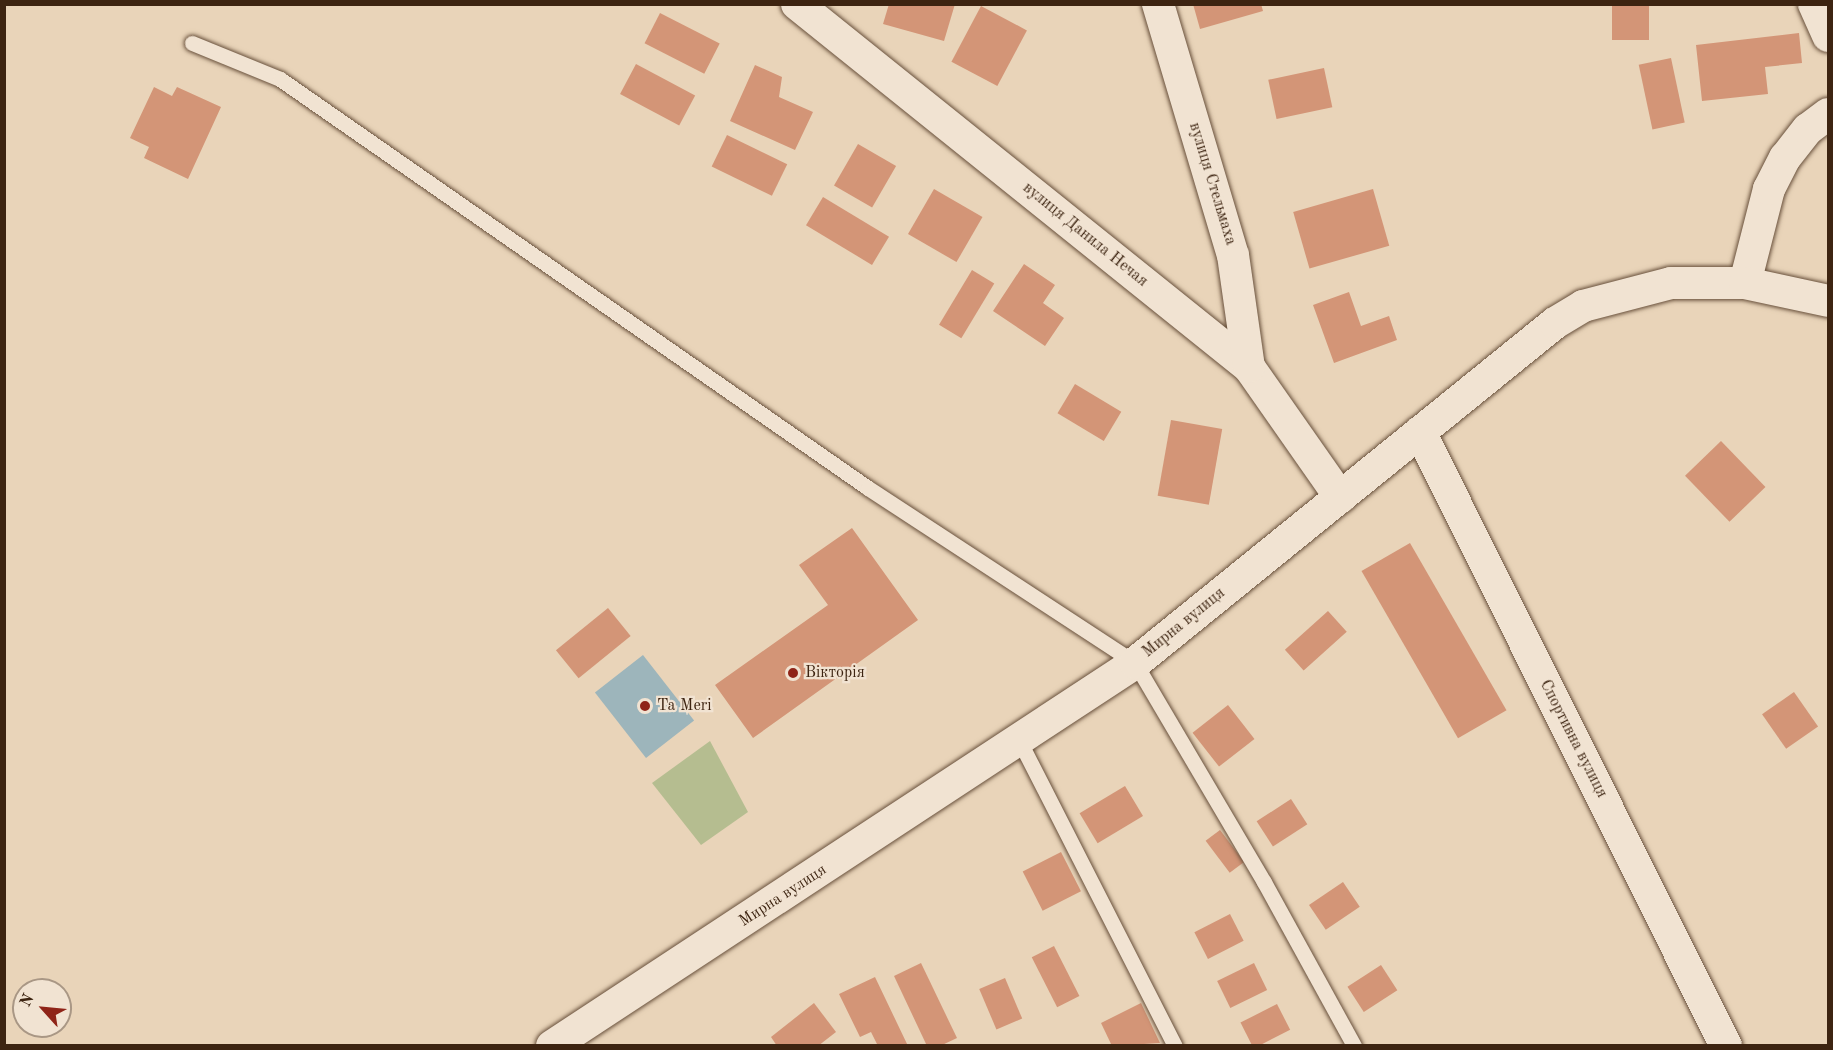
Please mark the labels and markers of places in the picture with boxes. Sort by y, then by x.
place label: Вікторія [805,663,865,683]
marker: Вікторія [786,666,800,680]
place label: Ta Meri [657,696,712,716]
marker: Ta Meri [638,699,652,713]

